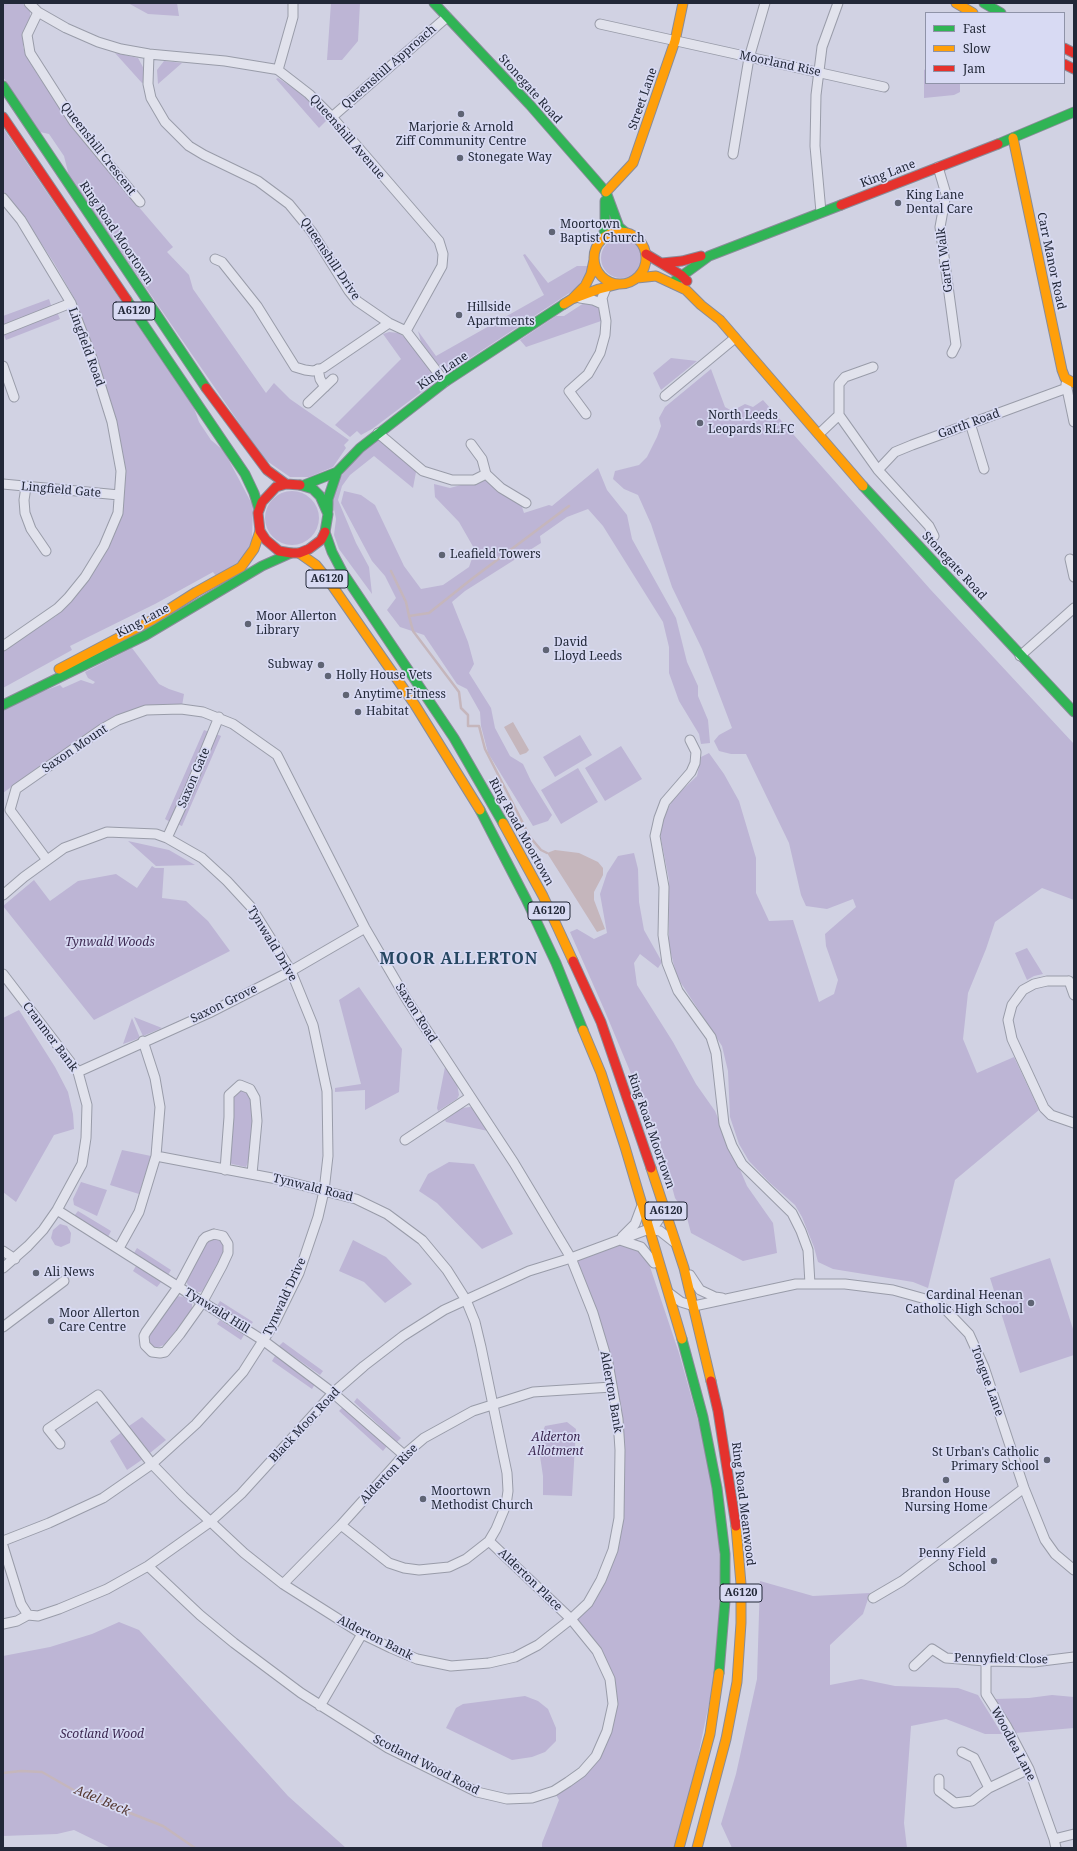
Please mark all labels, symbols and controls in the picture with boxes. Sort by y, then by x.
legend [925,12,1065,84]
text: Fast [963,20,986,37]
street label: Queenshill Approach [339,22,439,112]
text: Slow [963,40,991,57]
street label: Moorland Rise [738,48,822,80]
street label: Stonegate Road [495,52,565,126]
text: Jam [963,60,985,77]
street label: Street Lane [626,66,660,132]
street label: Queenshill Avenue [306,92,388,182]
street label: Queenshill Crescent [57,100,139,198]
marker: Marjorie & Arnold Ziff Community Centre [456,109,466,119]
place label: Marjorie & Arnold Ziff Community Centre [396,121,526,149]
place label: Stonegate Way [468,151,552,165]
marker: Stonegate Way [455,153,465,163]
street label: King Lane [858,157,918,191]
street label: Ring Road Moortown [76,179,156,287]
place label: King Lane Dental Care [906,189,973,217]
marker: King Lane Dental Care [893,198,903,208]
street label: Carr Manor Road [1034,211,1068,311]
street label: Queenshill Drive [297,215,363,303]
place label: Moortown Baptist Church [560,218,645,246]
marker: Moortown Baptist Church [547,227,557,237]
street label: Garth Walk [934,227,956,293]
place label: Hillside Apartments [467,301,535,329]
road number: A6120 [113,302,155,320]
street label: Lingfield Road [65,306,107,388]
marker: Hillside Apartments [454,310,464,320]
street label: King Lane [415,349,471,393]
street label: Garth Road [936,406,1002,442]
place label: North Leeds Leopards RLFC [708,409,794,437]
marker: North Leeds Leopards RLFC [695,418,705,428]
street label: Lingfield Gate [20,479,102,501]
street label: Stonegate Road [919,529,989,603]
place label: Leafield Towers [450,548,541,562]
marker: Leafield Towers [437,550,447,560]
road number: A6120 [306,570,348,588]
street label: King Lane [114,601,172,641]
place label: Moor Allerton Library [256,610,337,638]
marker: Moor Allerton Library [243,619,253,629]
place label: David Lloyd Leeds [554,636,622,664]
marker: David Lloyd Leeds [541,645,551,655]
place label: Subway [268,658,313,672]
marker: Subway [316,660,326,670]
place label: Holly House Vets [336,669,432,683]
marker: Holly House Vets [323,671,333,681]
place label: Anytime Fitness [354,688,446,702]
marker: Anytime Fitness [341,690,351,700]
place label: Habitat [366,705,409,719]
marker: Habitat [353,707,363,717]
street label: Saxon Mount [40,722,110,776]
street label: Saxon Gate [175,746,213,810]
street label: Ring Road Moortown [485,776,557,888]
road number: A6120 [528,902,570,920]
street label: Tynwald Drive [244,904,300,984]
park label: Tynwald Woods [65,936,155,950]
district label: MOOR ALLERTON [380,949,538,969]
street label: Saxon Road [392,981,440,1045]
street label: Saxon Grove [188,982,260,1026]
street label: Cranmer Bank [19,999,81,1075]
street label: Ring Road Moortown [624,1071,678,1191]
street label: Tynwald Road [271,1171,355,1205]
road number: A6120 [645,1202,687,1220]
street label: Tynwald Drive [261,1256,309,1338]
place label: Ali News [44,1266,94,1280]
marker: Ali News [31,1268,41,1278]
street label: Tynwald Hill [182,1285,252,1337]
place label: Cardinal Heenan Catholic High School [905,1289,1023,1317]
marker: Cardinal Heenan Catholic High School [1026,1298,1036,1308]
place label: Moor Allerton Care Centre [59,1307,140,1335]
marker: Moor Allerton Care Centre [46,1316,56,1326]
street label: Tongue Lane [968,1344,1006,1418]
street label: Alderton Bank [597,1350,625,1434]
street label: Black Moor Road [267,1385,343,1465]
park label: Alderton Allotment [528,1431,584,1459]
street label: Alderton Rise [357,1441,421,1507]
street label: Ring Road Meanwood [728,1441,758,1567]
place label: St Urban's Catholic Primary School [932,1446,1039,1474]
marker: St Urban's Catholic Primary School [1042,1455,1052,1465]
marker: Brandon House Nursing Home [941,1475,951,1485]
place label: Moortown Methodist Church [431,1485,533,1513]
place label: Brandon House Nursing Home [902,1487,990,1515]
marker: Moortown Methodist Church [418,1494,428,1504]
street label: Alderton Place [495,1546,565,1614]
place label: Penny Field School [919,1547,986,1575]
marker: Penny Field School [989,1556,999,1566]
road number: A6120 [720,1584,762,1602]
street label: Alderton Bank [335,1613,415,1663]
street label: Pennyfield Close [954,1651,1048,1667]
street label: Woodlea Lane [988,1705,1038,1783]
park label: Scotland Wood [60,1728,144,1742]
street label: Scotland Wood Road [370,1732,482,1798]
water label: Adel Beck [72,1782,132,1820]

